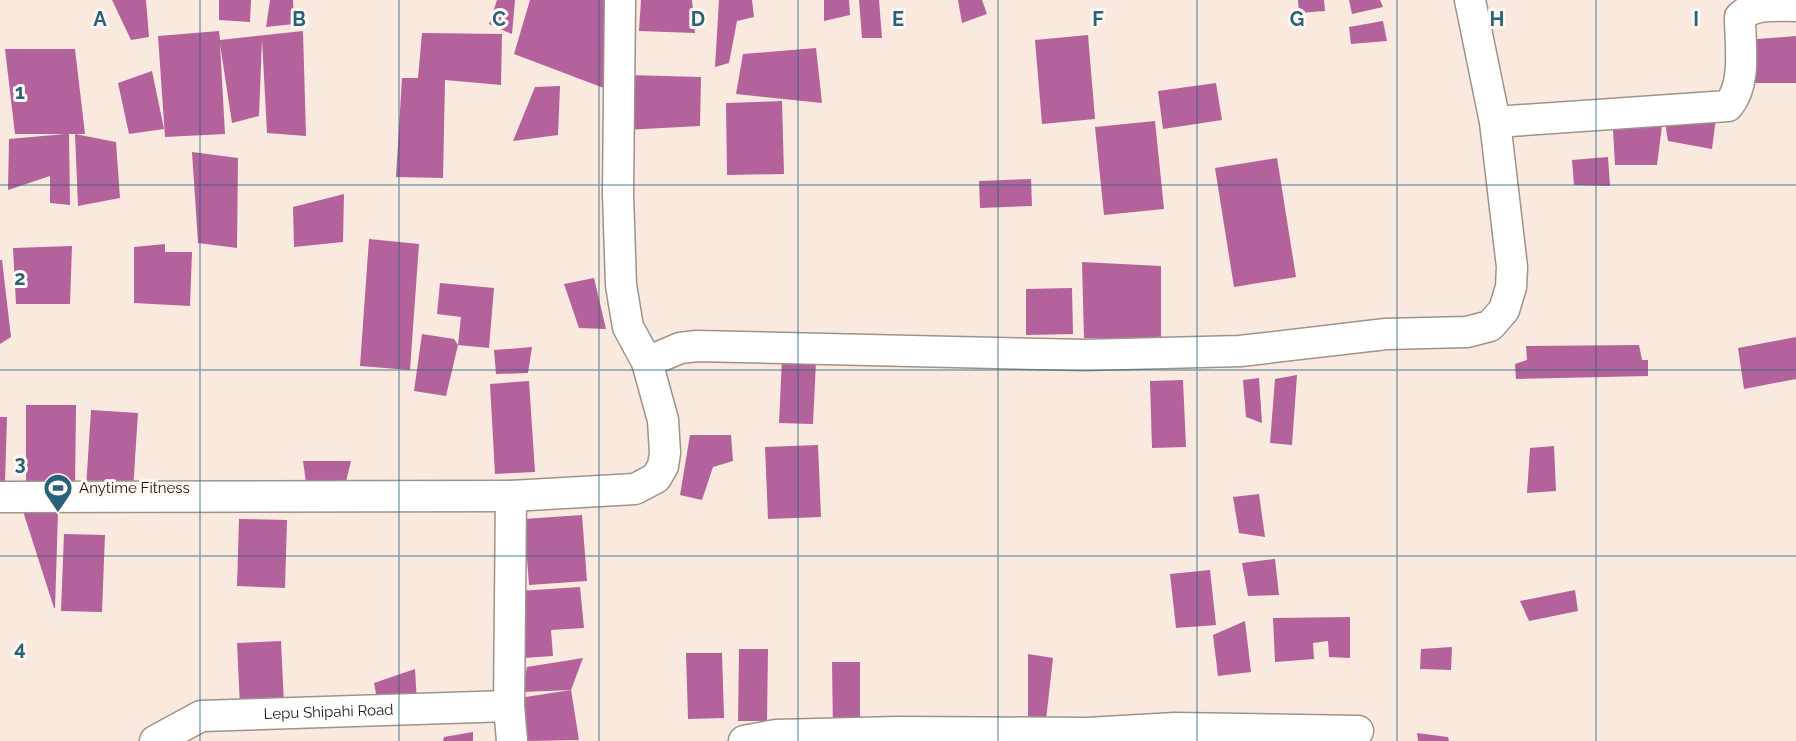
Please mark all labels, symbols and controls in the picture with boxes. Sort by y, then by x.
text: A [93,7,107,31]
text: B [292,7,306,31]
text: C [492,7,506,31]
text: D [691,7,705,31]
text: E [892,7,904,31]
text: F [1092,7,1104,31]
text: G [1290,7,1304,31]
text: H [1490,7,1504,31]
text: I [1693,7,1699,31]
text: 1 [15,80,25,104]
text: 2 [14,266,26,290]
text: 3 [14,451,26,475]
sports icon: Anytime Fitness [42,472,74,514]
place label: Anytime Fitness [79,479,190,497]
text: 4 [14,636,26,660]
street label: Lepu Shipahi Road [263,701,394,723]

